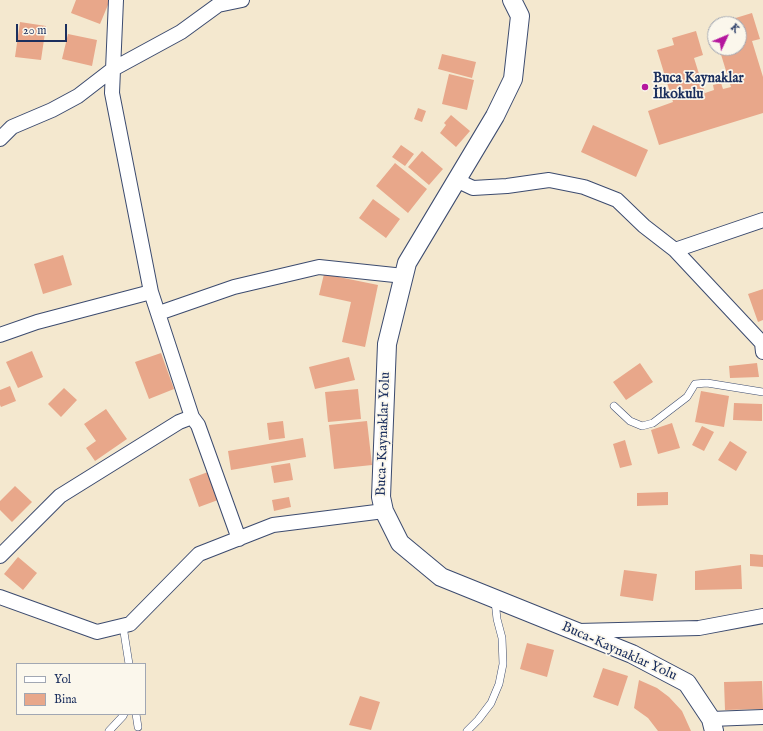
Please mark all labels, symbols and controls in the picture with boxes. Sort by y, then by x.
scale bar [18,16,69,42]
north arrow [707,16,747,56]
text: K [727,21,743,36]
text: 20 m [23,23,46,38]
place label: Buca Kaynaklar İlkokulu [653,71,744,104]
marker: Buca Kaynaklar İlkokulu [640,82,650,92]
street label: Buca-Kaynaklar Yolu [373,372,395,496]
street label: Buca-Kaynaklar Yolu [559,619,679,685]
legend [16,663,146,715]
text: Yol [54,672,71,687]
text: Bina [54,692,77,707]

